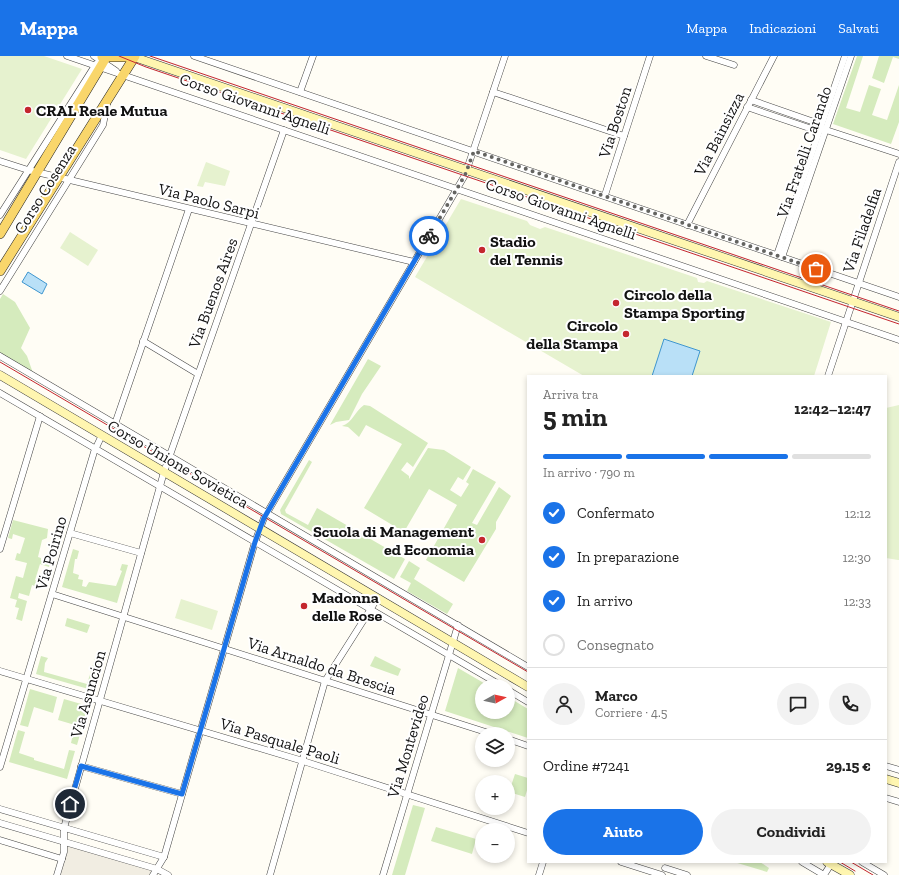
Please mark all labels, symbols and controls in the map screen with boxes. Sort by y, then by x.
text: Mappa [20,17,78,40]
text: Mappa [686,20,727,37]
text: Indicazioni [749,20,816,37]
text: Salvati [838,20,879,37]
street label: Corso Giovanni Agnelli [177,69,333,139]
street label: Via Boston [594,83,636,161]
street label: Via Fratelli Carando [772,84,835,221]
street label: Via Bainsizza [689,89,748,180]
place label: CRAL Reale Mutua [36,101,168,120]
marker: CRAL Reale Mutua [23,105,33,115]
street label: Corso Cosenza [10,141,80,237]
street label: Corso Giovanni Agnelli [483,174,639,244]
street label: Via Paolo Sarpi [156,179,262,223]
street label: Via Filadelfia [838,185,886,276]
courier [409,216,449,256]
icon: bike [418,225,440,247]
place label: Stadio del Tennis [490,232,563,269]
street label: Via Buenos Aires [184,235,242,352]
marker: Stadio del Tennis [477,245,487,255]
pin [799,252,833,286]
icon: bag [805,258,827,280]
place label: Circolo della Stampa Sporting [624,285,745,322]
marker: Circolo della Stampa Sporting [611,298,621,308]
place label: Circolo della Stampa [526,316,619,353]
marker: Circolo della Stampa [621,329,631,339]
text: Arriva tra [543,387,598,402]
text: 12:42–12:47 [794,400,871,418]
text: 5 min [543,401,607,433]
street label: Corso Unione Sovietica [104,416,252,512]
text: In arrivo · 790 m [543,465,635,480]
icon: check [543,502,565,524]
text: Confermato [577,504,654,522]
text: 12:12 [845,506,871,521]
street label: Via Poirino [31,514,71,593]
place label: Scuola di Management ed Economia [313,522,475,559]
marker: Scuola di Management ed Economia [477,535,487,545]
icon: check [543,546,565,568]
text: In preparazione [577,548,679,566]
text: 12:30 [843,550,871,565]
place label: Madonna delle Rose [312,588,382,625]
icon: check [543,590,565,612]
text: In arrivo [577,592,633,610]
text: 12:33 [844,594,871,609]
marker: Madonna delle Rose [299,601,309,611]
street label: Via Arnaldo da Brescia [244,633,399,699]
text: Consegnato [577,636,654,654]
street label: Via Asuncion [66,647,110,741]
north arrow [475,679,515,719]
map controls [475,679,515,863]
button: person [543,683,585,725]
button: chat [777,683,819,725]
button: phone [829,683,871,725]
text: Marco [595,687,638,705]
street label: Via Montevideo [383,692,433,801]
text: Corriere · 4.5 [595,705,667,720]
street label: Via Pasquale Paoli [217,713,343,768]
button: layers [475,727,515,767]
text: Ordine #7241 [543,757,629,775]
text: 29.15 € [826,757,871,775]
button: + [475,775,515,815]
pin [53,787,87,821]
icon: home [59,793,81,815]
button: Aiuto [543,809,703,855]
button: Condividi [711,809,871,855]
button: − [475,823,515,863]

